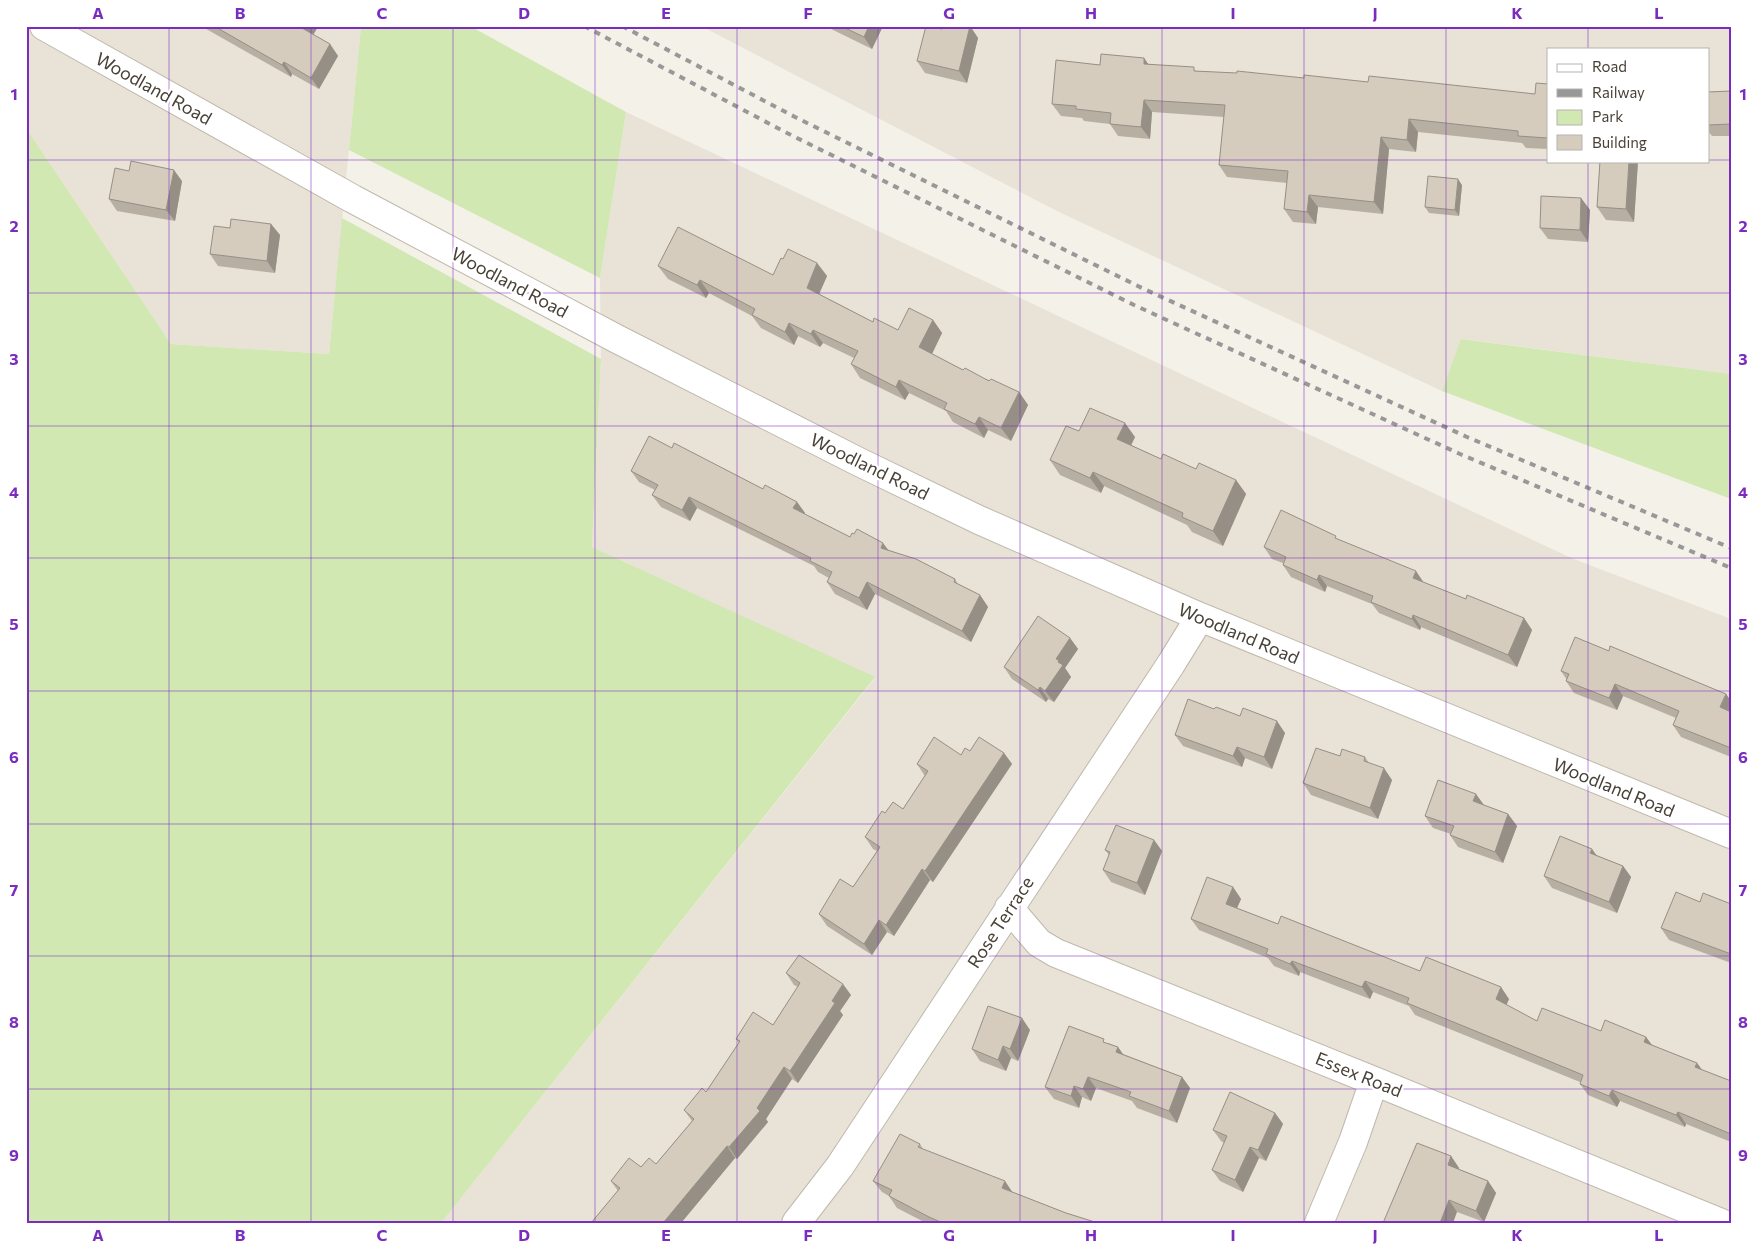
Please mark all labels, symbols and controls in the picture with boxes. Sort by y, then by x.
text: A [92,3,104,22]
text: B [235,3,246,22]
text: C [377,3,388,22]
text: D [518,3,530,22]
text: E [661,3,671,22]
text: F [803,3,813,22]
text: G [943,3,955,22]
text: H [1085,3,1097,22]
text: I [1230,3,1236,22]
text: J [1372,3,1378,22]
text: K [1511,3,1523,22]
text: L [1654,3,1664,22]
street label: Woodland Road [92,47,216,129]
legend [1547,48,1710,162]
text: Road [1592,57,1627,75]
text: Railway [1592,83,1645,101]
text: 1 [10,84,18,103]
text: 1 [1739,84,1747,103]
text: Park [1592,107,1623,125]
text: Building [1592,133,1647,151]
text: 2 [9,216,19,235]
text: 2 [1738,216,1748,235]
street label: Woodland Road [448,242,572,322]
text: 3 [9,349,19,368]
text: 3 [1738,349,1748,368]
street label: Woodland Road [807,428,933,504]
text: 4 [9,482,19,501]
text: 4 [1738,482,1748,501]
street label: Woodland Road [1175,598,1303,668]
text: 5 [9,614,19,633]
text: 5 [1738,614,1748,633]
text: 6 [9,747,19,766]
text: 6 [1738,747,1748,766]
street label: Woodland Road [1550,753,1678,821]
street label: Rose Terrace [962,872,1038,972]
text: 7 [10,880,19,899]
text: 7 [1739,880,1748,899]
text: 8 [9,1012,19,1031]
text: 8 [1738,1012,1748,1031]
street label: Essex Road [1312,1047,1406,1101]
text: 9 [9,1145,19,1164]
text: 9 [1738,1145,1748,1164]
text: A [92,1225,104,1244]
text: B [235,1225,246,1244]
text: C [377,1225,388,1244]
text: D [518,1225,530,1244]
text: E [661,1225,671,1244]
text: F [803,1225,813,1244]
text: G [943,1225,955,1244]
text: H [1085,1225,1097,1244]
text: I [1230,1225,1236,1244]
text: J [1372,1225,1378,1244]
text: K [1511,1225,1523,1244]
text: L [1654,1225,1664,1244]

